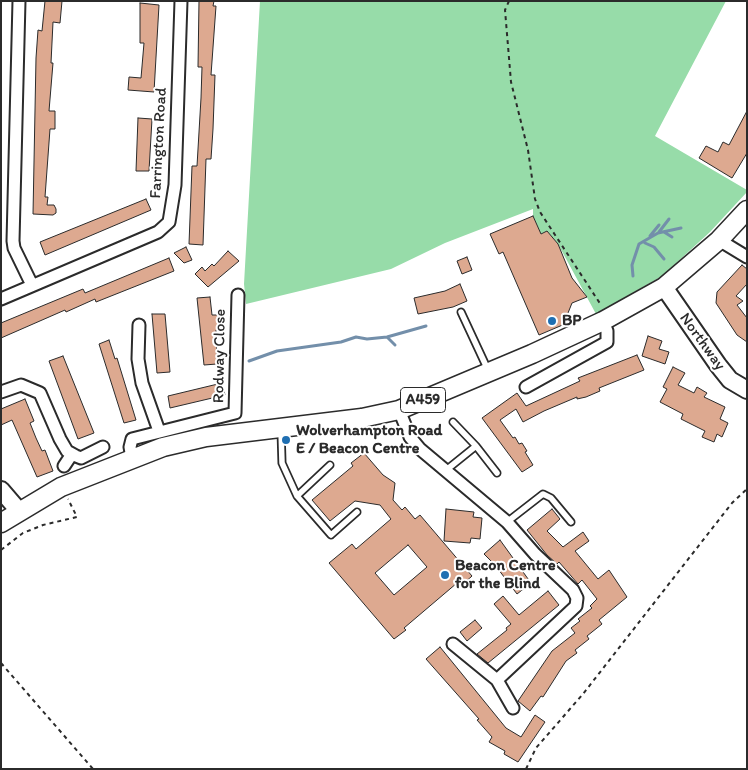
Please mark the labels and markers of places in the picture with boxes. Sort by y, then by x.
place label: BP [562,311,581,331]
marker: BP [546,315,558,327]
place label: Wolverhampton Road E / Beacon Centre [296,421,442,459]
marker: Wolverhampton Road E / Beacon Centre [280,434,292,446]
place label: Beacon Centre for the Blind [455,556,555,594]
marker: Beacon Centre for the Blind [439,569,451,581]

